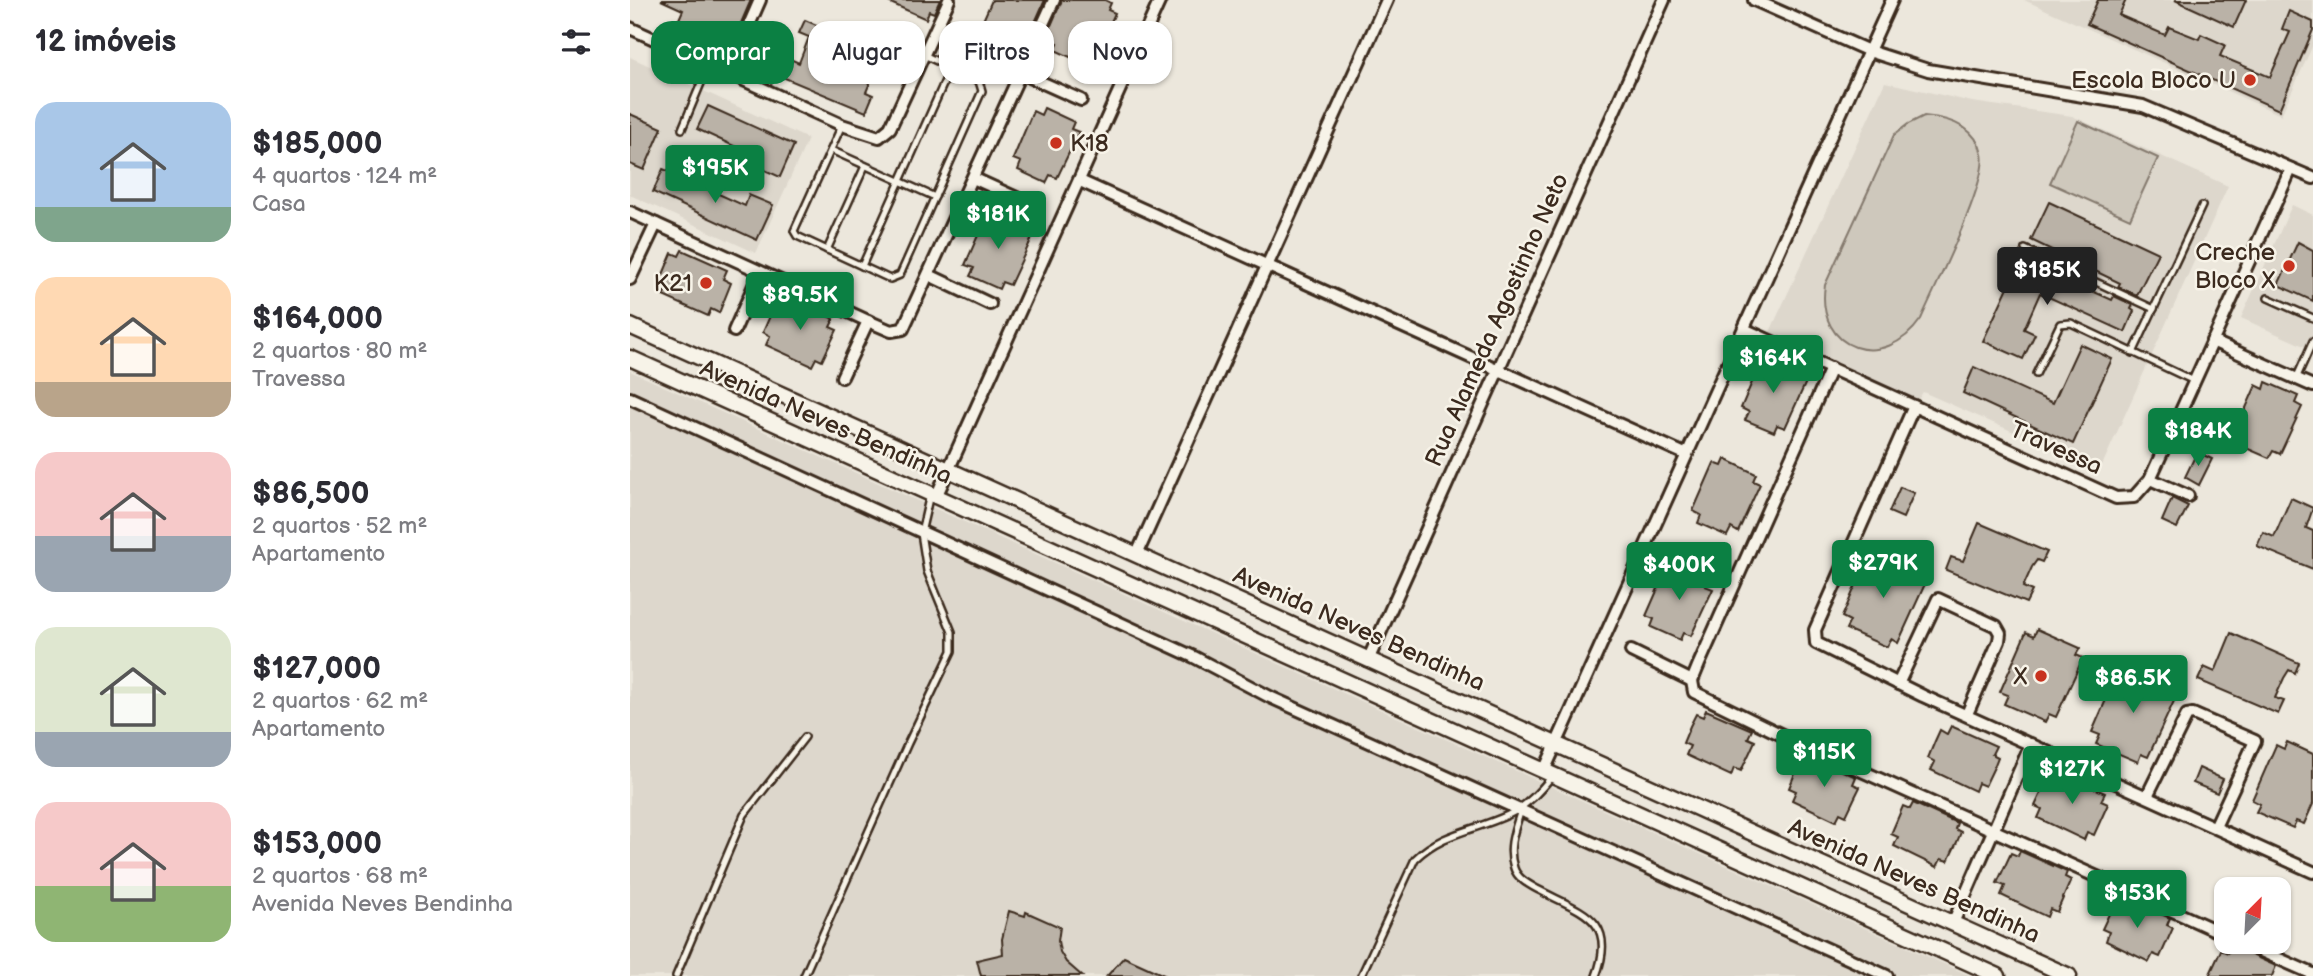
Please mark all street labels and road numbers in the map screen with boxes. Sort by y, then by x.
street label: Rua Alameda Agostinho Neto [1419,169,1575,471]
street label: Avenida Neves Bendinha [696,353,956,491]
street label: Travessa [2005,415,2107,481]
street label: Avenida Neves Bendinha [1229,560,1489,698]
street label: Avenida Neves Bendinha [1784,812,2044,950]

